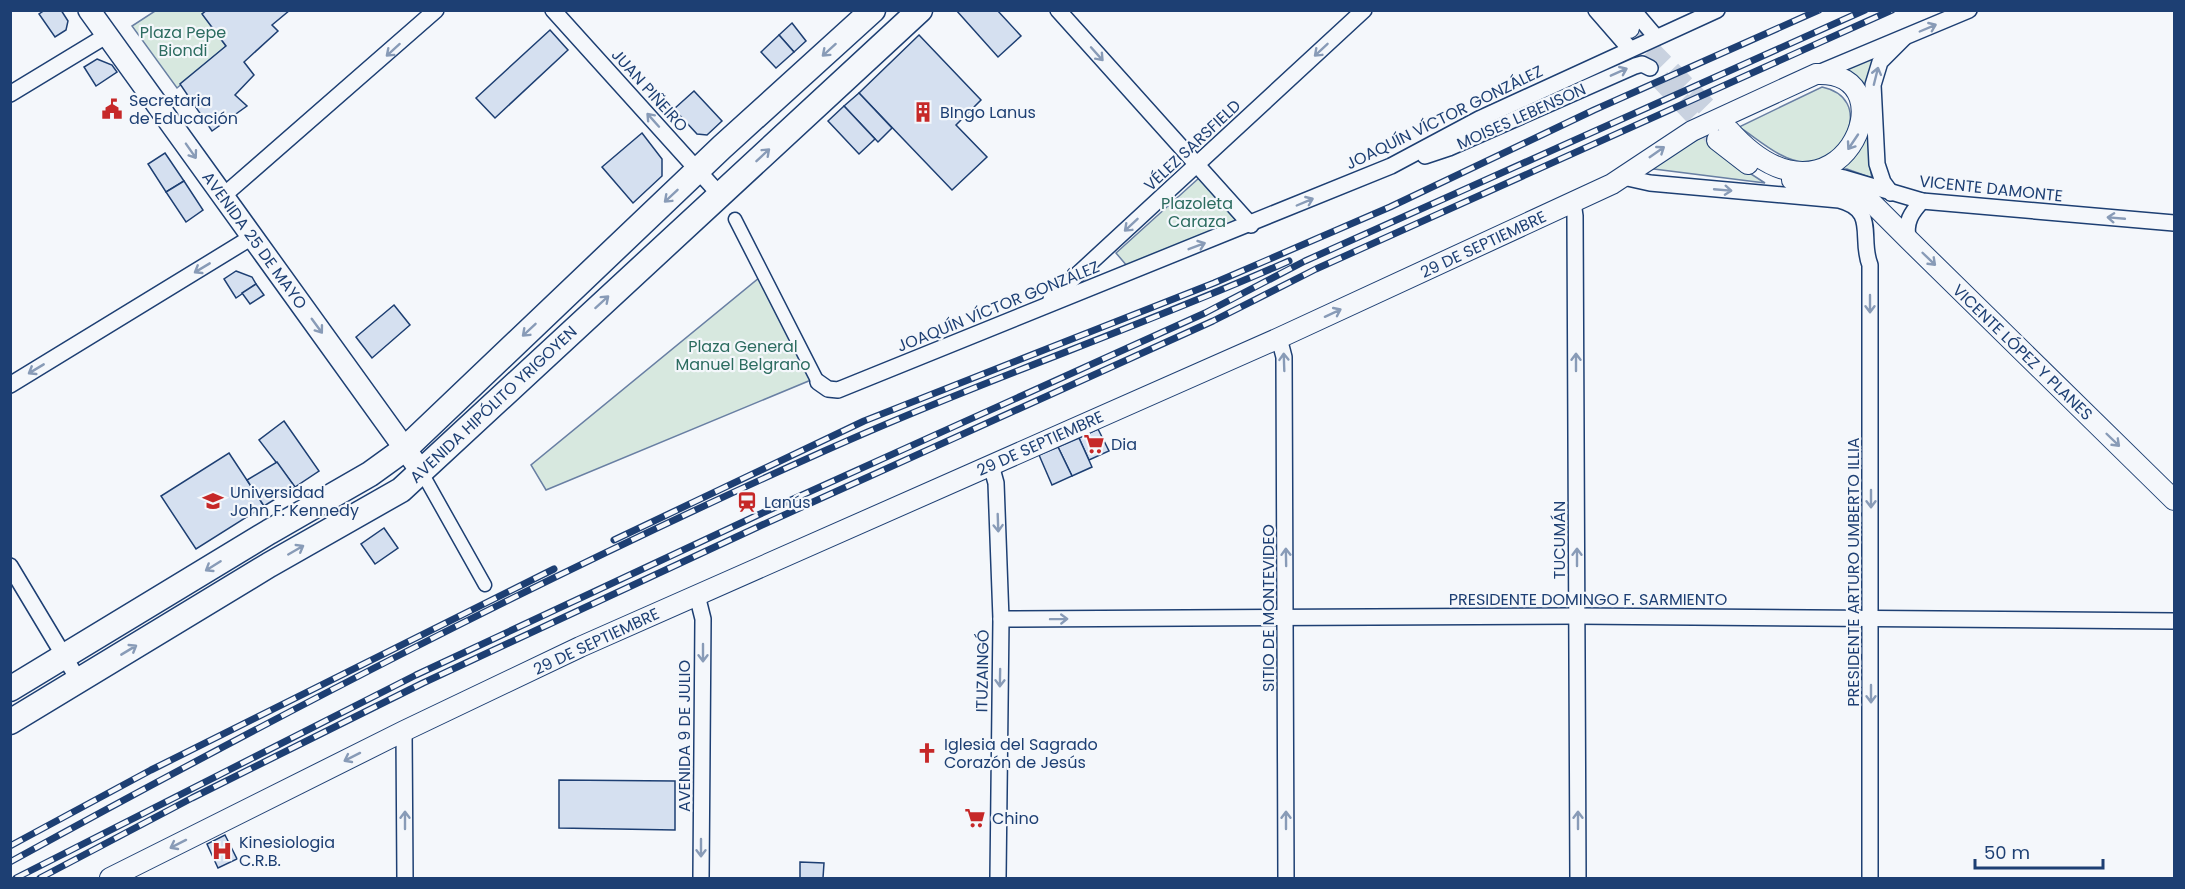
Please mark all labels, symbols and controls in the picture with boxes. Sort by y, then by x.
park label: Plaza Pepe Biondi [140,21,226,62]
one-way arrow [1919,22,1937,33]
one-way arrow [385,43,400,57]
one-way arrow [822,43,837,57]
one-way arrow [1314,43,1329,57]
street label: JUAN PIÑEIRO [606,44,693,137]
one-way arrow [1090,46,1104,61]
street label: JOAQUÍN VÍCTOR GONZÁLEZ [1342,60,1547,175]
one-way arrow [1610,66,1628,78]
one-way arrow [1870,67,1882,86]
street label: MOISES LEBENSON [1453,78,1589,155]
place label: Secretaria de Educación [129,89,238,130]
street label: VÉLEZ SARSFIELD [1139,94,1246,196]
public building icon: Secretaria de Educación [100,97,124,121]
building icon: BIngo Lanus [911,100,935,124]
place label: BIngo Lanus [940,101,1036,124]
one-way arrow [646,113,660,128]
one-way arrow [1847,134,1859,150]
one-way arrow [185,142,197,158]
one-way arrow [1648,146,1664,158]
one-way arrow [755,148,770,162]
street label: AVENIDA 25 DE MAYO [197,167,312,314]
street label: VICENTE DAMONTE [1918,170,2064,207]
one-way arrow [1712,185,1732,196]
one-way arrow [663,189,678,203]
park label: Plazoleta Caraza [1161,192,1233,233]
one-way arrow [1295,196,1314,207]
street label: 29 DE SEPTIEMBRE [1416,205,1550,284]
one-way arrow [2107,212,2127,223]
one-way arrow [1124,218,1139,232]
one-way arrow [1187,240,1206,251]
one-way arrow [1922,252,1937,267]
street label: JOAQUÍN VÍCTOR GONZÁLEZ [893,255,1103,358]
one-way arrow [194,262,211,274]
street label: VICENTE LÓPEZ Y PLANES [1947,279,2098,426]
one-way arrow [1864,294,1876,314]
one-way arrow [594,296,609,310]
one-way arrow [1323,307,1341,319]
one-way arrow [311,318,323,334]
street label: AVENIDA HIPÓLITO YRIGOYEN [405,320,582,488]
one-way arrow [521,323,536,337]
park label: Plaza General Manuel Belgrano [676,335,810,376]
one-way arrow [1278,353,1289,373]
one-way arrow [1570,353,1582,373]
one-way arrow [28,364,45,376]
street label: 29 DE SEPTIEMBRE [973,405,1107,482]
supermarket icon: Dia [1082,432,1106,456]
place label: Dia [1111,433,1137,456]
one-way arrow [2106,433,2121,447]
street label: PRESIDENTE ARTURO UMBERTO ILLIA [1842,437,1865,707]
place label: Universidad John F. Kennedy [230,481,359,522]
school or university icon: Universidad John F. Kennedy [201,489,225,513]
one-way arrow [1865,489,1877,509]
station icon: Lanús [735,490,759,514]
place label: Lanús [764,491,811,514]
street label: TUCUMÁN [1548,501,1571,579]
one-way arrow [992,512,1003,532]
street label: SITIO DE MONTEVIDEO [1257,524,1280,692]
one-way arrow [287,544,304,556]
one-way arrow [1280,548,1292,568]
one-way arrow [1571,548,1583,568]
one-way arrow [205,561,222,573]
street label: PRESIDENTE DOMINGO F. SARMIENTO [1449,588,1727,611]
street label: 29 DE SEPTIEMBRE [529,602,663,681]
one-way arrow [1049,613,1069,624]
street label: ITUZAINGÓ [970,629,995,713]
one-way arrow [697,642,709,662]
one-way arrow [120,644,137,656]
street label: AVENIDA 9 DE JULIO [673,660,696,812]
one-way arrow [994,667,1006,687]
one-way arrow [1865,684,1877,704]
place label: Iglesia del Sagrado Corazón de Jesús [944,733,1098,774]
church icon: Iglesia del Sagrado Corazón de Jesús [915,741,939,765]
one-way arrow [344,752,362,763]
supermarket icon: Chino [963,806,987,830]
place label: Chino [992,807,1039,830]
one-way arrow [399,811,411,831]
one-way arrow [1280,811,1292,831]
one-way arrow [1572,811,1584,831]
place label: Kinesiologia C.R.B. [239,831,335,872]
scale bar [1975,832,2102,870]
one-way arrow [696,837,707,857]
one-way arrow [169,839,187,851]
hospital icon: Kinesiologia C.R.B. [210,839,234,863]
text: 50 m [1984,840,2030,865]

